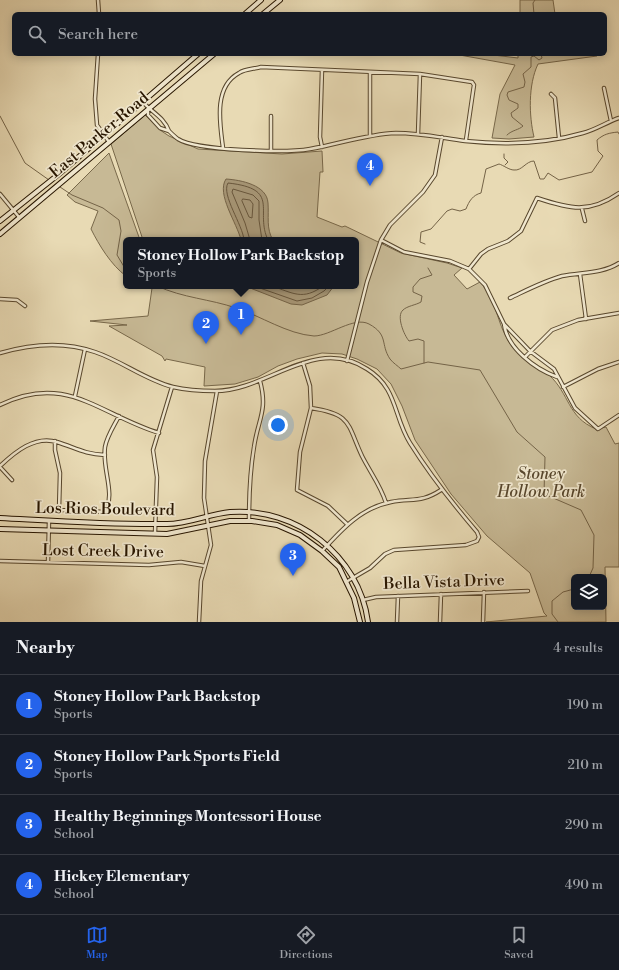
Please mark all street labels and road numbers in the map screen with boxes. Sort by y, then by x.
street label: East Parker Road [45,88,153,182]
street label: Los Rios Boulevard [35,498,175,520]
street label: Lost Creek Drive [42,540,164,562]
street label: Bella Vista Drive [382,570,505,594]

